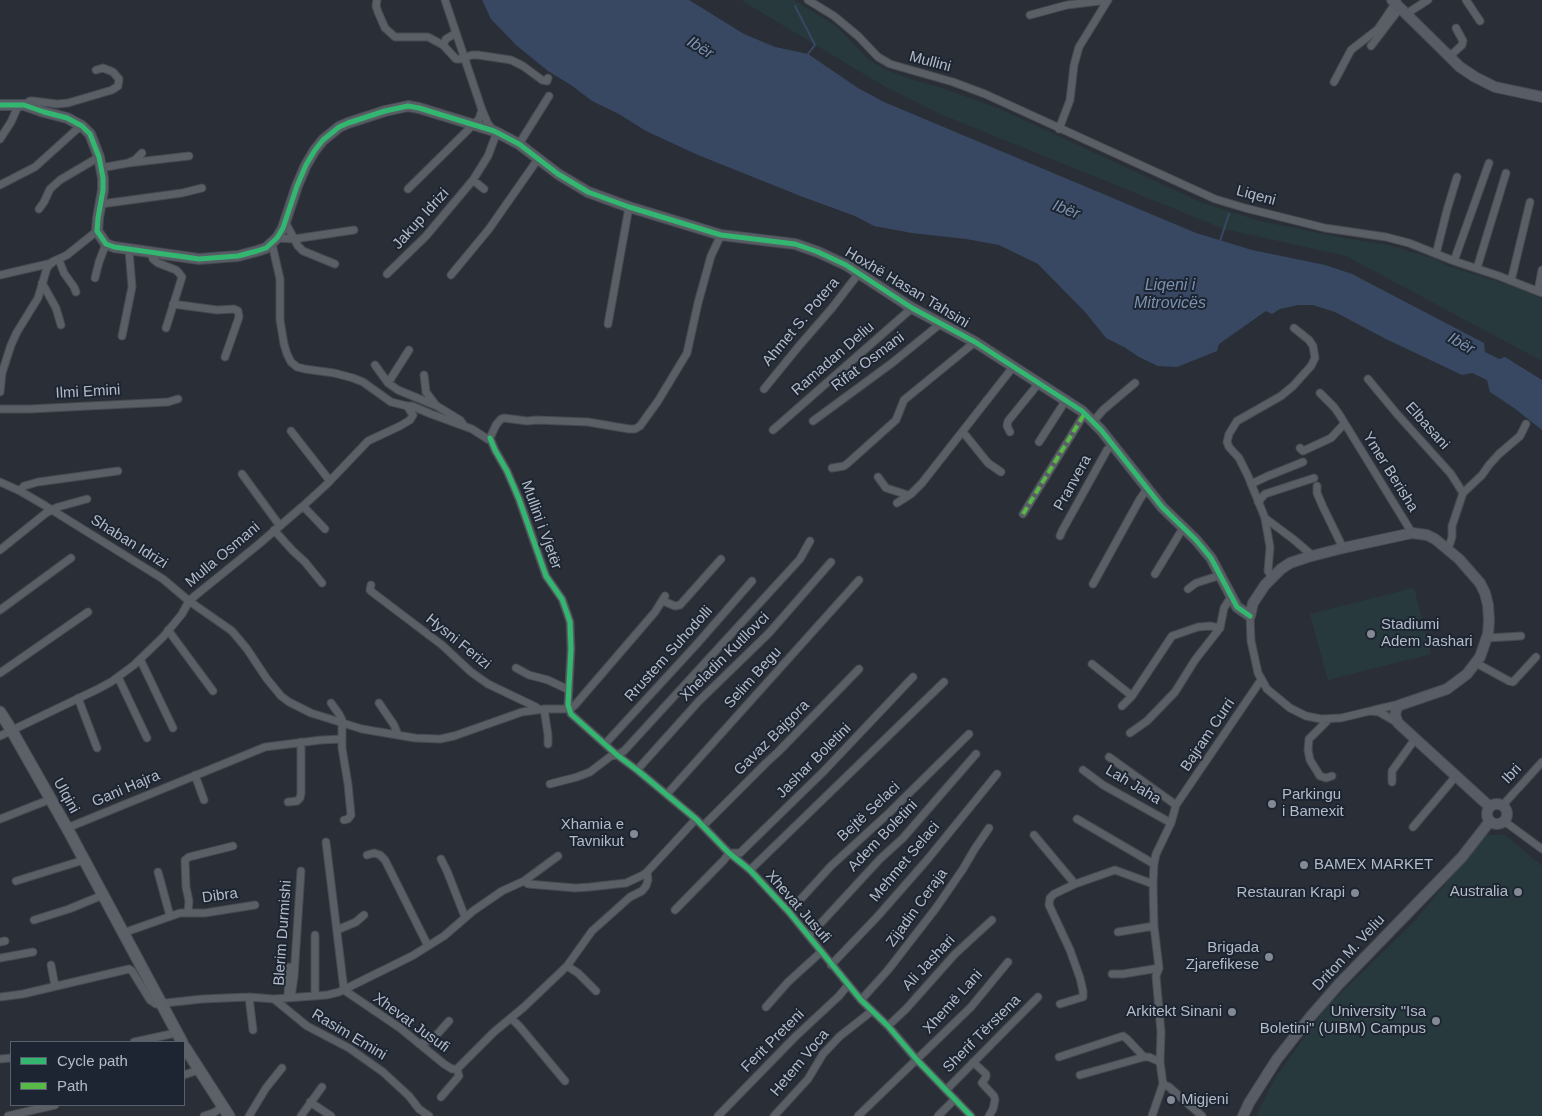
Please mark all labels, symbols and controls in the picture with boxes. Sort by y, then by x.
water label: Ibër [683,33,717,63]
street label: Mullini [907,48,953,76]
street label: Liqeni [1234,182,1278,210]
street label: Jakup Idrizi [389,185,453,253]
water label: Ibër [1050,196,1082,224]
street label: Hoxhë Hasan Tahsini [842,244,972,332]
street label: Ahmet S. Potera [759,274,843,370]
water label: Liqeni i Mitrovicës [1134,276,1206,314]
street label: Ramadan Deliu [788,318,878,400]
street label: Rifat Osmani [828,329,908,395]
water label: Ibër [1444,329,1478,359]
street label: Ilmi Emini [55,381,121,403]
street label: Elbasani [1401,399,1453,453]
street label: Ymer Berisha [1358,429,1422,515]
street label: Pranvera [1050,452,1096,514]
street label: Mullini i Vjetër [517,478,565,572]
street label: Shaban Idrizi [87,511,171,573]
street label: Mulla Osmani [182,519,264,591]
street label: Rrustem Suhodolli [621,602,717,706]
street label: Xheladin Kutllovci [677,609,773,705]
street label: Hysni Ferizi [422,610,494,674]
place label: Stadiumi Adem Jashari [1381,616,1473,651]
marker: Stadiumi Adem Jashari [1365,628,1377,640]
street label: Selim Begu [721,643,785,713]
street label: Bajram Curri [1177,695,1239,775]
street label: Gavaz Bajgora [731,697,813,779]
street label: Jashar Boletini [773,720,855,802]
street label: Ibri [1498,760,1526,788]
street label: Lah Jaha [1102,761,1164,809]
street label: Gani Hajra [89,767,163,811]
street label: Ulqini [49,775,83,817]
street label: Bejtë Selaci [834,778,904,846]
place label: Parkingu i Bamexit [1282,786,1344,821]
street label: Adem Boletini [844,796,922,876]
marker: Parkingu i Bamexit [1266,798,1278,810]
place label: Xhamia e Tavnikut [561,816,624,851]
street label: Mehmet Selaci [866,818,944,906]
marker: Xhamia e Tavnikut [628,828,640,840]
place label: BAMEX MARKET [1314,856,1433,874]
marker: BAMEX MARKET [1298,859,1310,871]
street label: Zijadin Ceraja [883,865,951,951]
street label: Xhevat Jusufi [762,867,834,947]
street label: Blerim Durmishi [270,880,296,986]
place label: Australia [1450,883,1508,901]
place label: Restauran Krapi [1237,884,1345,902]
street label: Dibra [201,885,239,907]
marker: Australia [1512,886,1524,898]
marker: Restauran Krapi [1349,887,1361,899]
street label: Driton M. Veliu [1309,911,1389,995]
street label: Ali Jashari [899,932,959,994]
place label: Brigada Zjarefikese [1186,939,1259,974]
marker: Brigada Zjarefikese [1263,951,1275,963]
street label: Xhemë Lani [920,966,986,1038]
street label: Xhevat Jusufi [369,989,453,1057]
street label: Sherif Tërstena [939,991,1025,1077]
place label: Arkitekt Sinani [1126,1003,1222,1021]
place label: University "Isa Boletini" (UIBM) Campus [1260,1003,1426,1038]
street label: Rasim Emini [308,1006,390,1064]
street label: Ferit Preteni [738,1006,808,1076]
marker: Arkitekt Sinani [1226,1006,1238,1018]
marker: University "Isa Boletini" (UIBM) Campus [1430,1015,1442,1027]
street label: Hetem Voca [767,1026,833,1100]
legend [10,1041,185,1106]
text: Cycle path [57,1052,128,1069]
text: Path [57,1077,88,1094]
place label: Migjeni [1181,1091,1229,1109]
marker: Migjeni [1165,1094,1177,1106]

